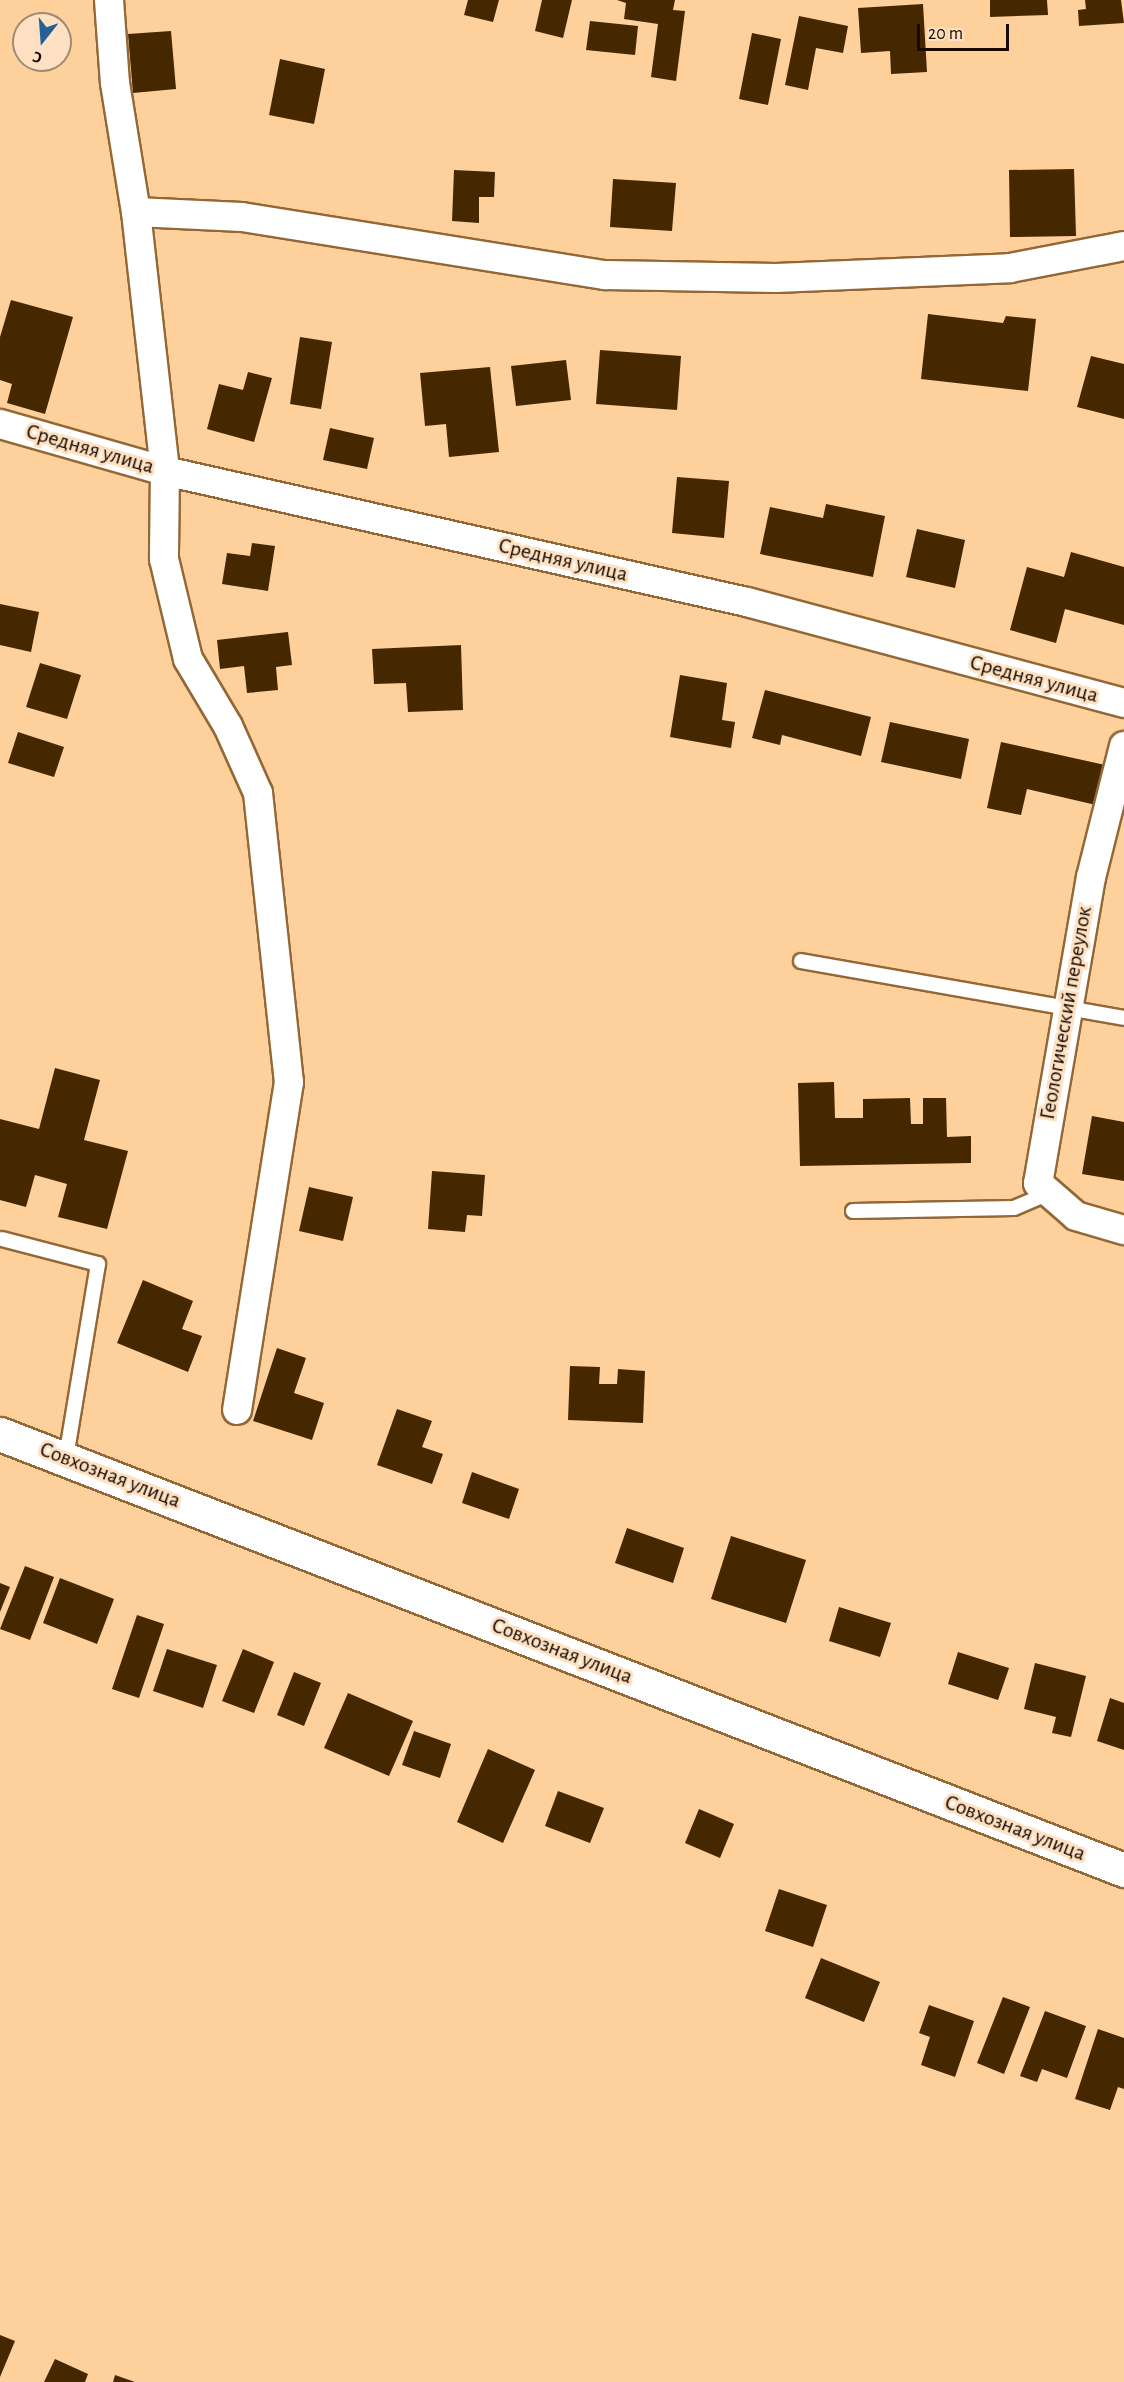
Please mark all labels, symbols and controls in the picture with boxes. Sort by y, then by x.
north arrow [12,12,72,72]
scale bar [920,12,1012,50]
text: 20 m [928,25,963,43]
text: С [31,48,44,66]
street label: Средняя улица [23,418,157,480]
street label: Средняя улица [496,532,630,588]
street label: Средняя улица [967,649,1101,709]
street label: Геологический переулок [1034,904,1098,1122]
street label: Совхозная улица [36,1436,184,1514]
street label: Совхозная улица [488,1612,636,1690]
street label: Совхозная улица [941,1789,1089,1867]

